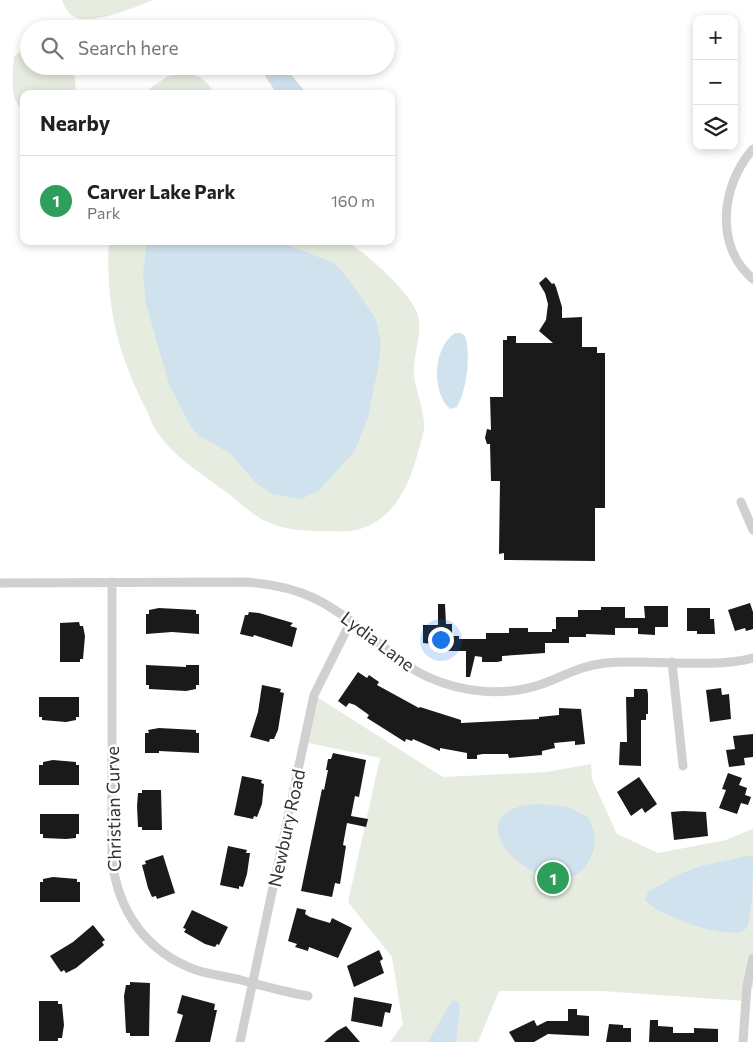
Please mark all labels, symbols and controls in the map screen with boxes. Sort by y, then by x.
map controls [693,15,738,150]
button: + [693,15,738,60]
search box [20,20,395,75]
icon: search [38,34,66,62]
text: Search here [78,36,178,59]
button: − [693,60,738,105]
button: layers [693,105,738,150]
text: Nearby [40,110,110,135]
text: Carver Lake Park [87,180,235,203]
text: 1 [52,191,60,210]
text: 160 m [331,191,375,210]
text: Park [87,203,120,222]
street label: Lydia Lane [337,606,419,676]
your location [428,627,454,653]
street label: Christian Curve [101,746,125,872]
street label: Newbury Road [263,767,309,889]
pin: 1 [537,859,569,897]

